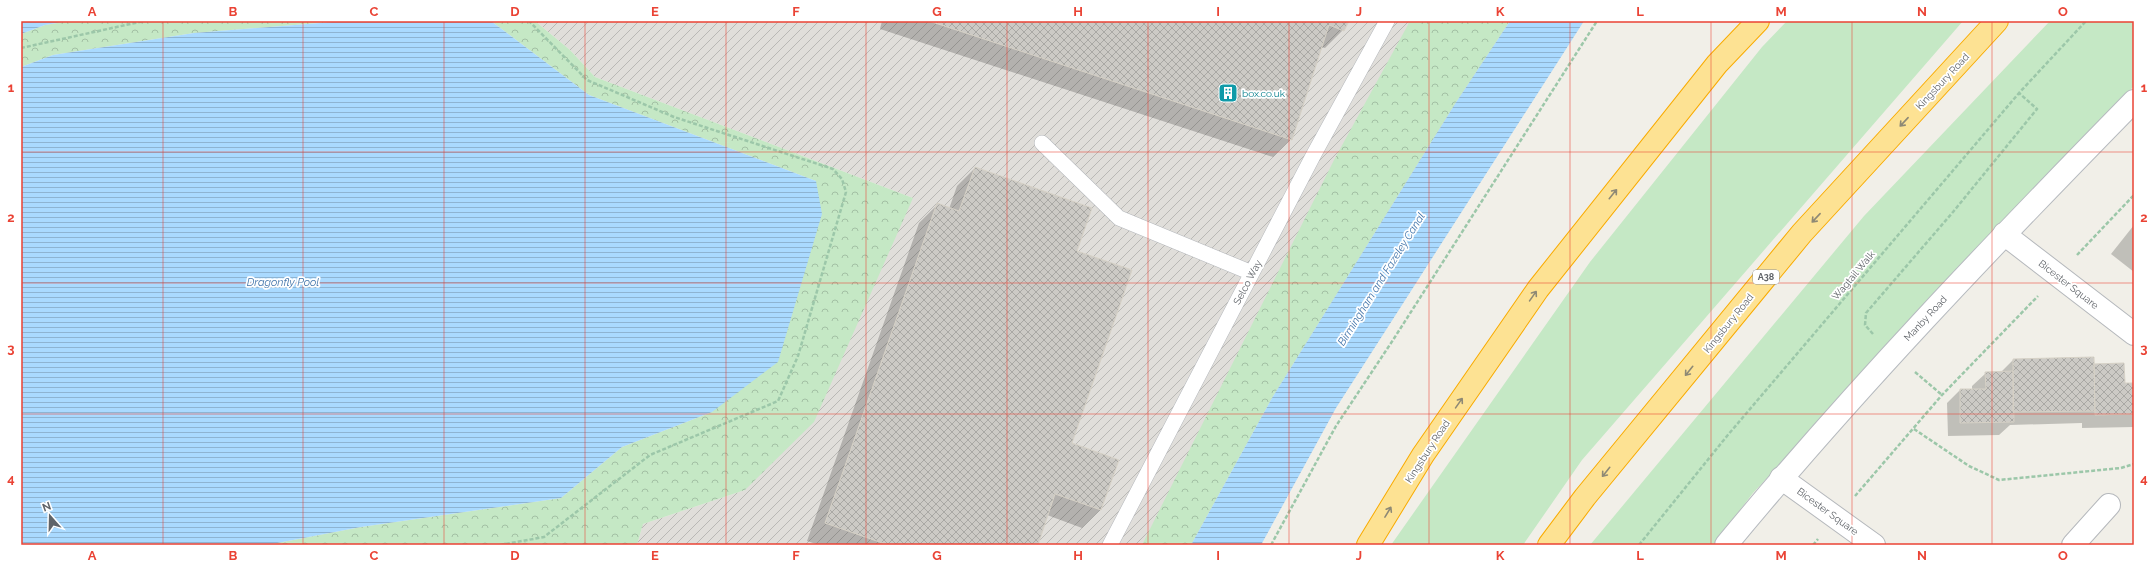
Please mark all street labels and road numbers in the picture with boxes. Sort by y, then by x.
street label: Kingsbury Road [1914,51,1971,112]
street label: Wagtail Walk [1830,248,1878,302]
street label: Selco Way [1231,258,1264,306]
street label: Bicester Square [2037,258,2101,311]
road number: A38 [1753,270,1779,284]
street label: Kingsbury Road [1701,292,1756,355]
street label: Manby Road [1902,293,1949,343]
street label: Kingsbury Road [1403,418,1452,485]
street label: Bicester Square [1795,486,1860,537]

